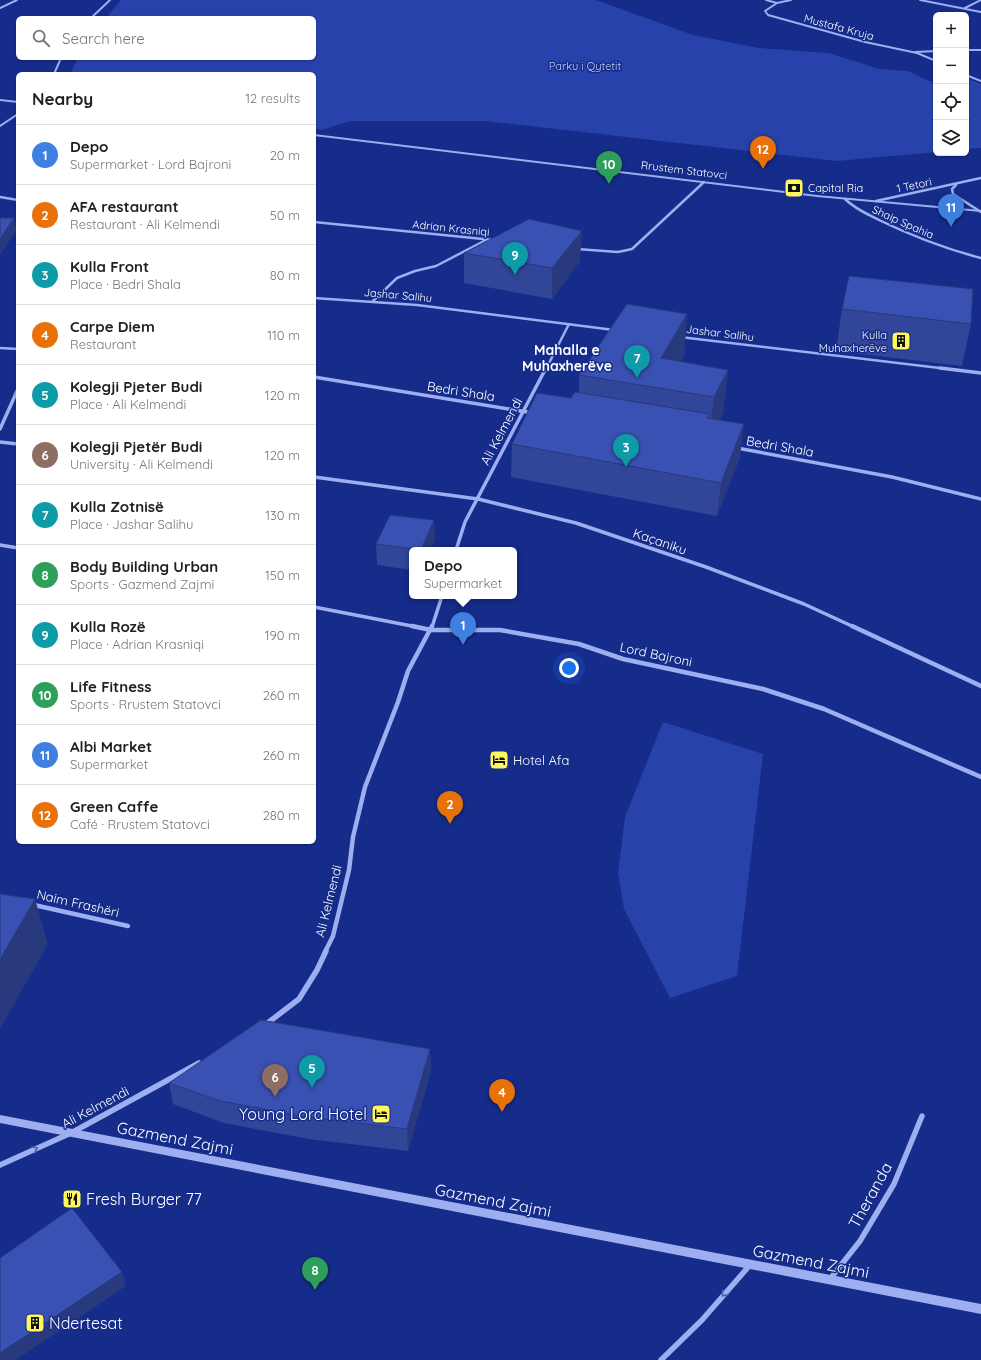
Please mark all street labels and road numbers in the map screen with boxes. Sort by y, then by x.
street label: Mustafa Kruja [802,11,876,43]
street label: Rrustem Statovci [640,158,728,182]
street label: 1 Tetori [895,174,933,196]
street label: Shaip Spahia [870,202,936,242]
street label: Adrian Krasniqi [412,217,490,239]
street label: Jashar Salihu [363,285,433,305]
street label: Jashar Salihu [685,322,755,344]
street label: Bedri Shala [426,378,496,404]
street label: Ali Kelmendi [477,395,525,467]
street label: Bedri Shala [745,432,815,460]
street label: Kaçaniku [631,524,689,558]
street label: Lord Bajroni [618,639,694,669]
street label: Ali Kelmendi [311,863,345,939]
street label: Naim Frashëri [35,886,121,920]
street label: Ali Kelmendi [59,1083,131,1131]
street label: Gazmend Zajmi [115,1117,235,1159]
street label: Theranda [844,1159,896,1231]
street label: Gazmend Zajmi [433,1179,553,1221]
street label: Gazmend Zajmi [751,1240,871,1282]

